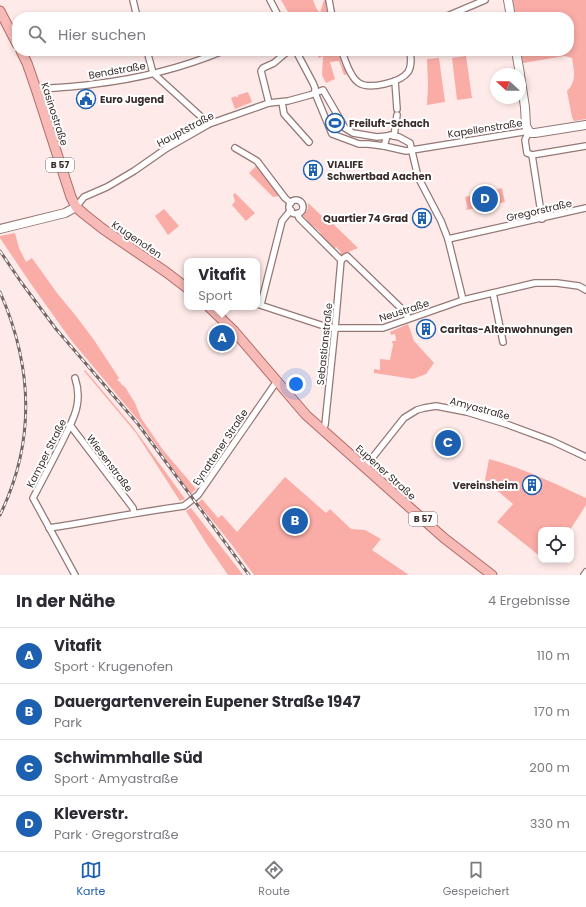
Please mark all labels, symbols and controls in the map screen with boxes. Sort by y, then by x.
search box [12,12,574,56]
icon: search [26,23,48,45]
text: Hier suchen [58,24,146,45]
street label: Bendstraße [87,58,147,83]
north arrow [490,68,526,104]
street label: Kasinostraße [37,81,72,148]
public building icon: Euro Jugend [75,88,97,110]
place label: Euro Jugend [100,92,164,107]
street label: Hauptstraße [154,108,216,151]
sports icon: Freiluft-Schach [324,112,346,134]
street label: Kapellenstraße [447,115,524,142]
place label: Freiluft-Schach [349,116,430,131]
place label: VIALIFE Schwertbad Aachen [327,157,432,184]
road number: B 57 [46,158,74,172]
building icon: VIALIFE Schwertbad Aachen [302,159,324,181]
pin: D [472,184,498,214]
street label: Gregorstraße [505,196,573,225]
building icon: Quartier 74 Grad [411,207,433,229]
place label: Quartier 74 Grad [323,211,408,226]
street label: Krugenofen [109,217,165,262]
popup [184,258,260,310]
text: Vitafit [198,264,246,285]
text: Sport [198,286,233,305]
street label: Neustraße [377,295,431,326]
street label: Sebastianstraße [313,302,336,386]
building icon: Caritas-Altenwohnungen [415,318,437,340]
place label: Caritas-Altenwohnungen [440,322,573,337]
pin: A [209,323,235,353]
your location [286,374,306,394]
street label: Amyastraße [448,393,512,424]
street label: Eynattener Straße [189,406,252,489]
street label: Kamper Straße [23,416,70,490]
pin: C [435,428,461,458]
street label: Wiesenstraße [83,431,136,495]
street label: Eupener Straße [352,441,419,504]
building icon: Vereinsheim [521,474,543,496]
place label: Vereinsheim [452,478,518,493]
pin: B [282,506,308,536]
road number: B 57 [409,512,437,526]
map controls [538,527,574,563]
button: locate [538,527,574,563]
text: In der Nähe [16,589,115,613]
text: 4 Ergebnisse [488,591,570,610]
text: Vitafit [54,635,102,656]
text: A [24,646,34,665]
text: 110 m [537,646,570,665]
text: Sport · Krugenofen [54,657,173,676]
text: Dauergartenverein Eupener Straße 1947 [54,691,360,712]
text: B [25,702,33,721]
text: 170 m [534,702,570,721]
text: Park [54,713,82,732]
text: Schwimmhalle Süd [54,747,203,768]
text: C [24,758,34,777]
text: 200 m [529,758,570,777]
text: Sport · Amyastraße [54,769,178,788]
text: Kleverstr. [54,803,128,824]
text: D [24,814,34,833]
text: 330 m [530,814,570,833]
text: Park · Gregorstraße [54,825,179,844]
tab: Karte [76,859,105,900]
tab: Route [258,859,290,900]
tab: Gespeichert [443,859,510,900]

